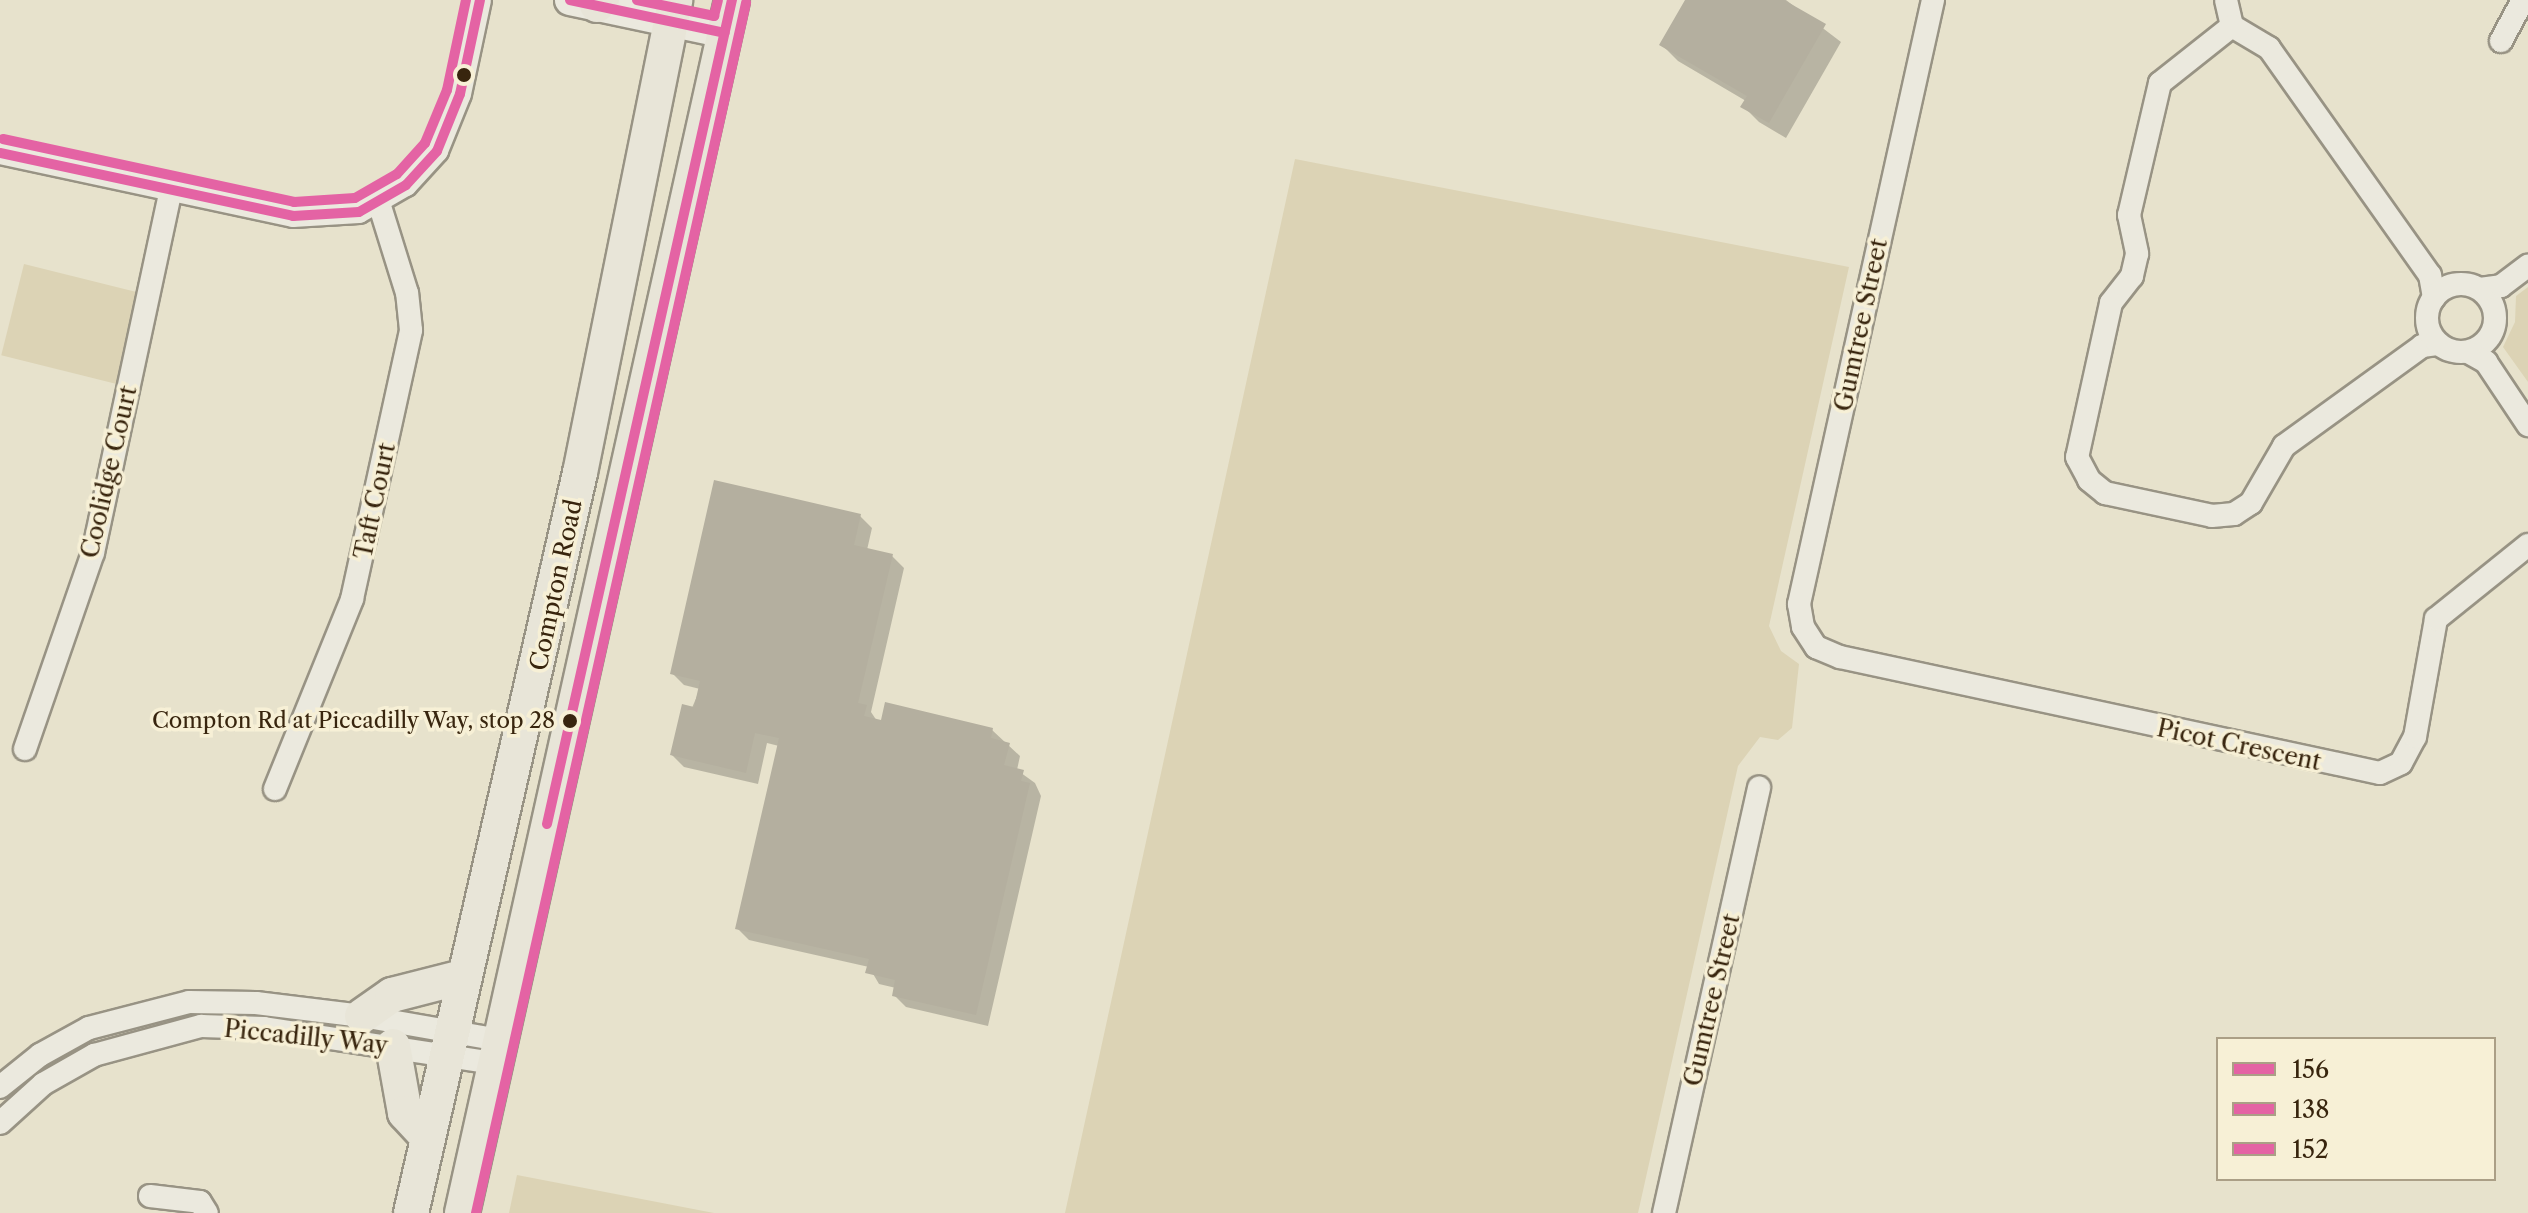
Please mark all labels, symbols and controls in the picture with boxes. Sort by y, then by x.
unlabelled marker [456,67,472,83]
street label: Gumtree Street [1829,236,1893,414]
street label: Coolidge Court [75,383,143,561]
street label: Taft Court [349,440,401,562]
street label: Compton Road [524,497,588,673]
place label: Compton Rd at Piccadilly Way, stop 28 [150,708,555,734]
marker: Compton Rd at Piccadilly Way, stop 28 [562,713,578,729]
street label: Picot Crescent [2154,714,2324,776]
street label: Gumtree Street [1678,911,1746,1089]
street label: Piccadilly Way [222,1014,390,1060]
legend [2216,1037,2496,1181]
text: 156 [2292,1055,2329,1084]
text: 138 [2292,1095,2330,1124]
text: 152 [2292,1135,2329,1164]

